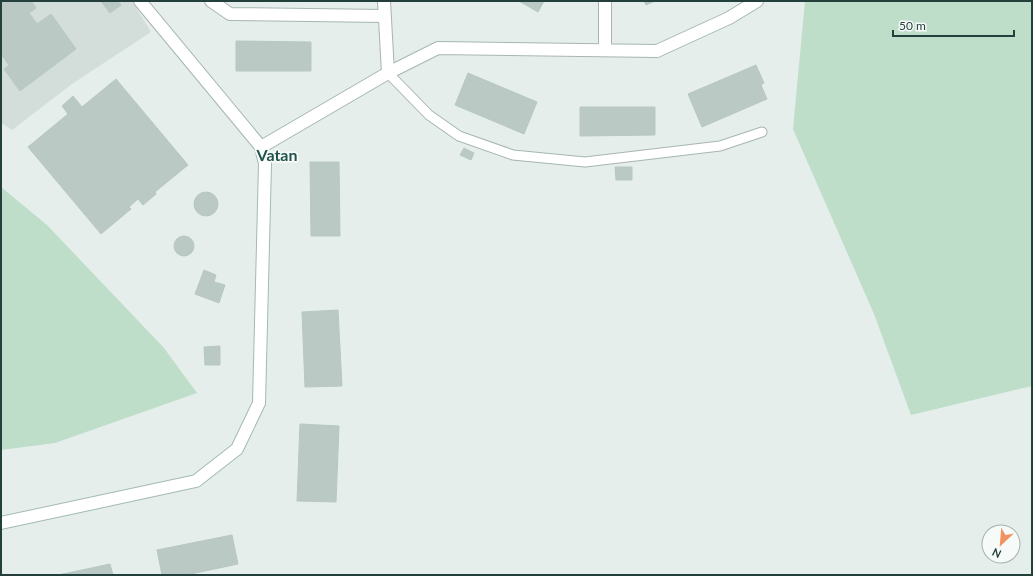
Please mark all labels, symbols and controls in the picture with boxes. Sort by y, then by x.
scale bar [893,12,1014,38]
text: 50 m [899,18,926,33]
district label: Vatan [256,145,298,164]
north arrow [981,524,1021,564]
text: N [990,546,1003,561]

